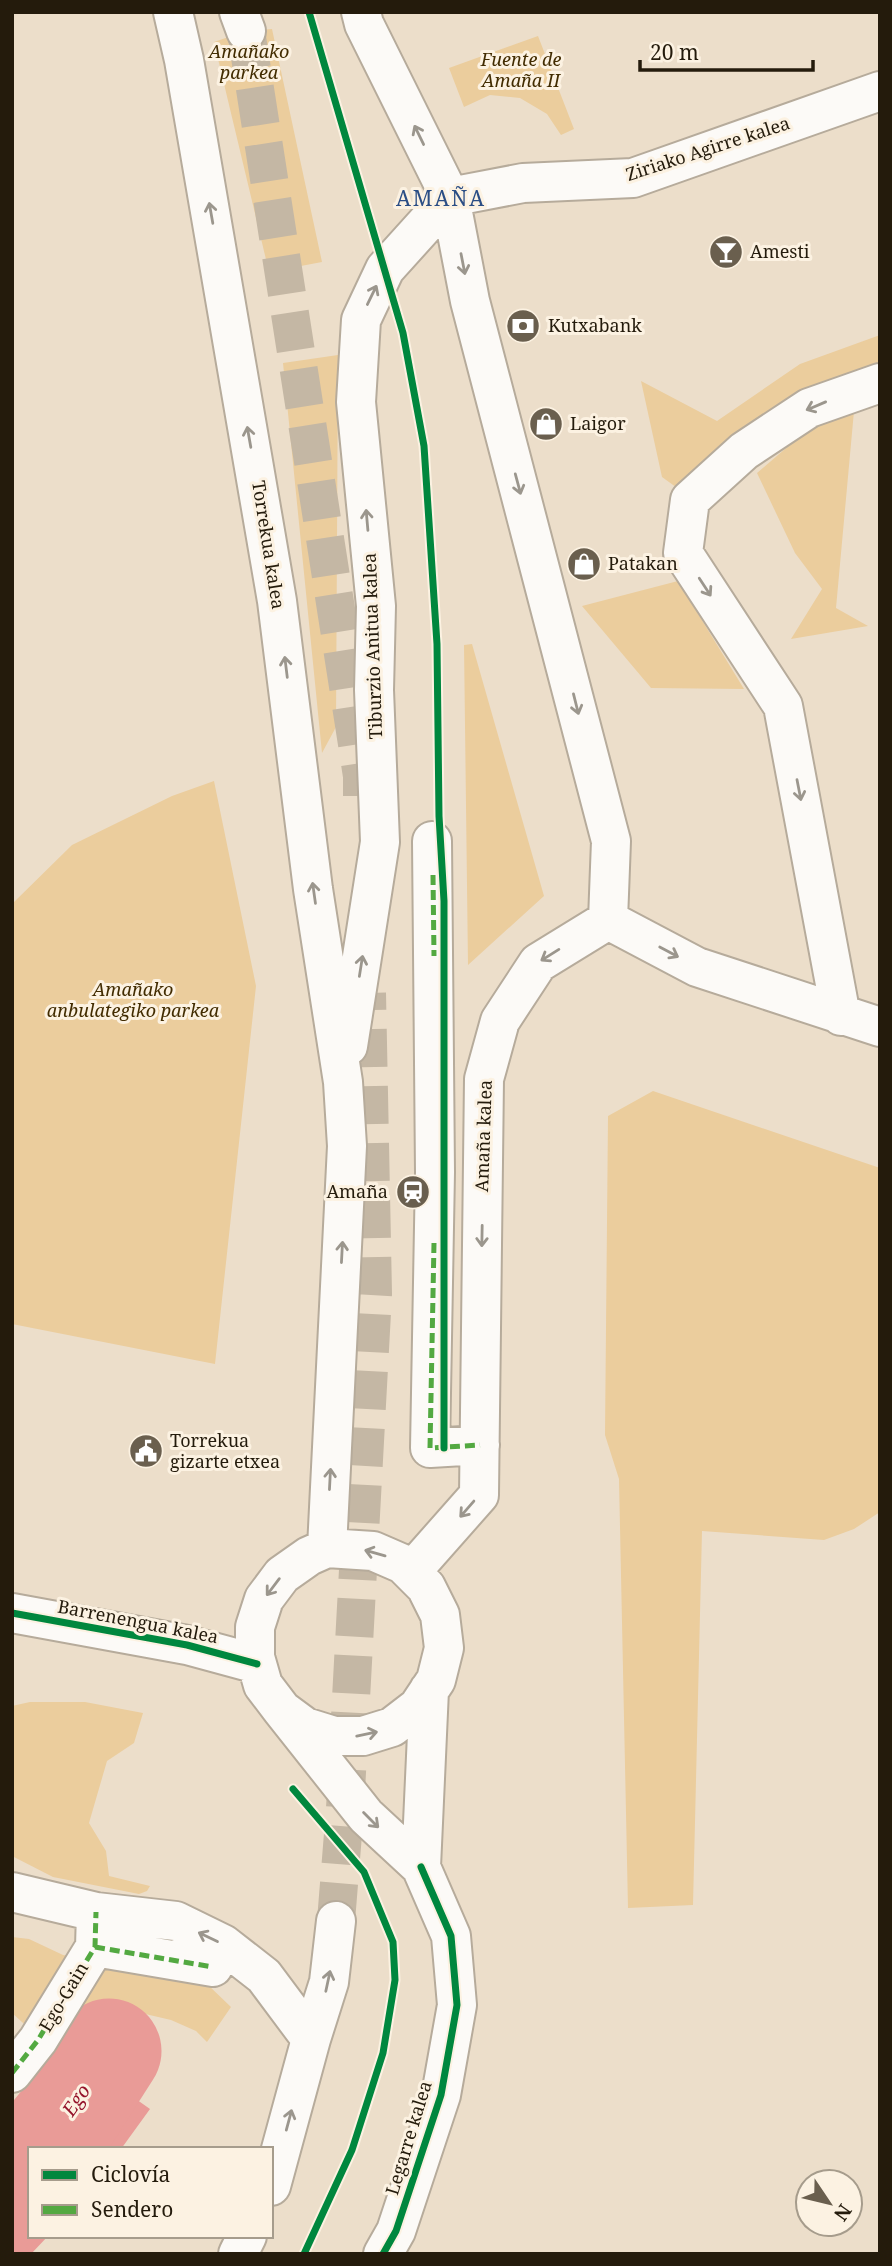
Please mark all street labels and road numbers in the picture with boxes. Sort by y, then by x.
street label: Ziriako Agirre kalea [623,110,793,186]
street label: Torrekua kalea [247,479,291,611]
street label: Tiburzio Anitua kalea [357,552,387,740]
street label: Amaña kalea [469,1079,497,1192]
street label: Barrenengua kalea [56,1594,221,1648]
street label: Ego-Gain [33,1957,94,2036]
street label: Legarre kalea [379,2078,437,2198]

